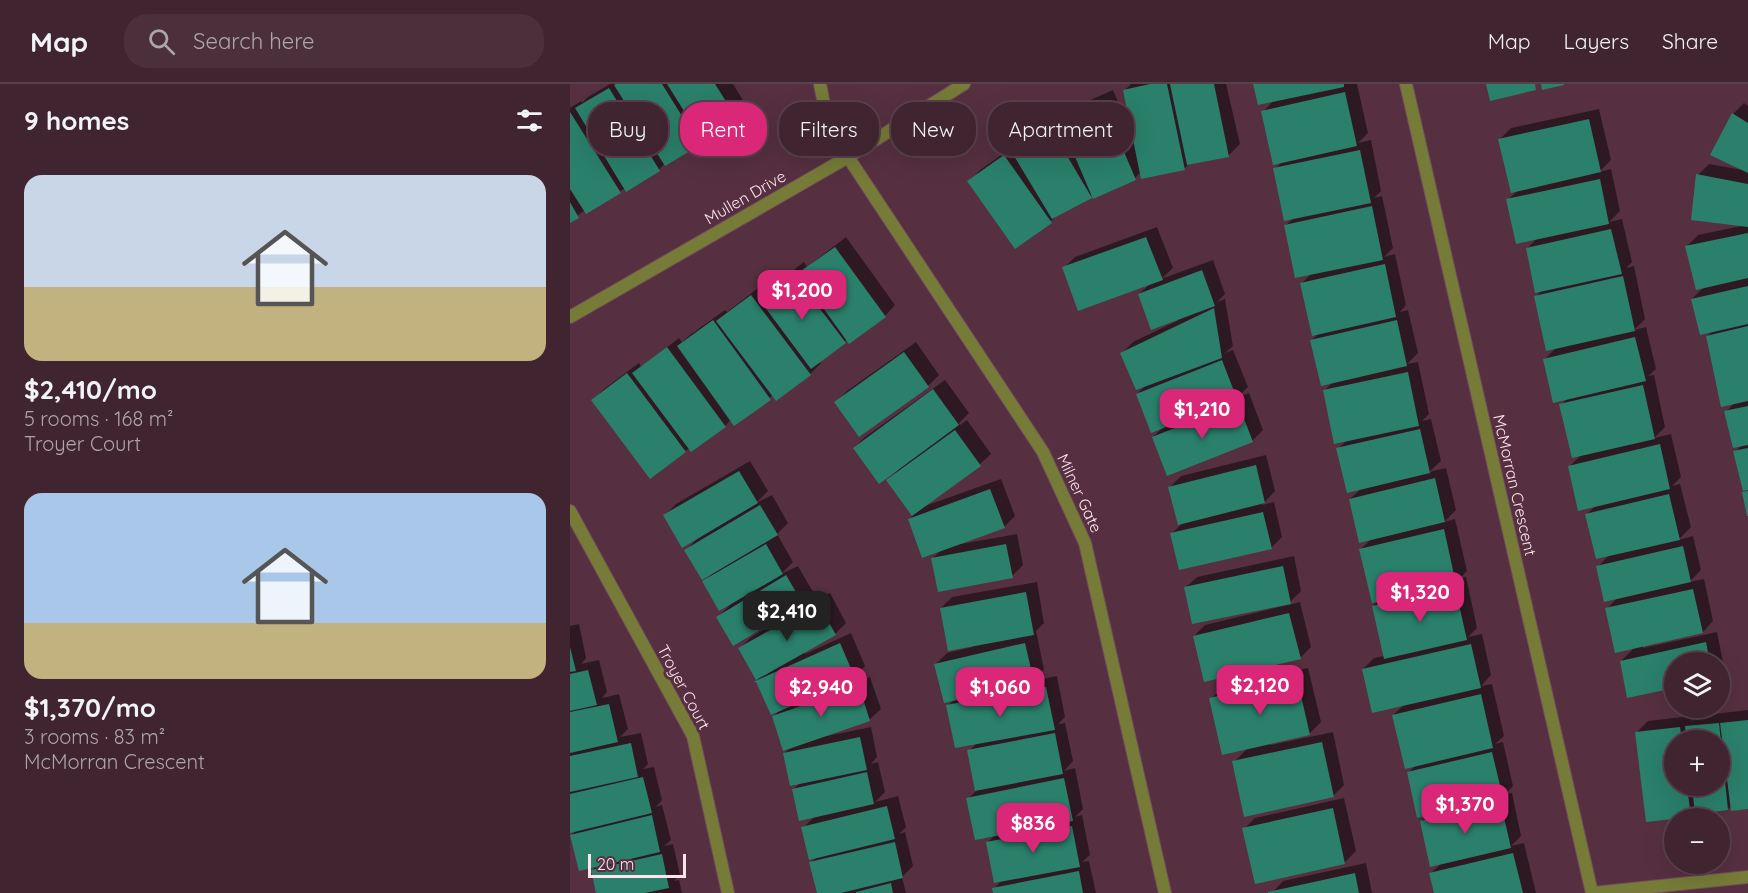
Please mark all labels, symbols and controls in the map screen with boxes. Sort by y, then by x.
search box [124,14,544,68]
text: Map [30,24,88,59]
icon: search [145,25,178,58]
text: Search here [193,27,315,55]
text: Map [1488,28,1531,54]
text: Layers [1564,28,1629,54]
text: Share [1662,28,1718,54]
chip: Buy [588,102,668,156]
chip: Rent [680,102,767,156]
chip: Filters [779,102,879,156]
chip: New [891,102,976,156]
chip: Apartment [988,102,1134,156]
text: 9 homes [24,104,129,137]
icon: filters [513,104,546,137]
street label: Mullen Drive [701,166,789,228]
icon: home [231,214,339,322]
pin: $1,200 [753,270,851,321]
text: $1,200 [771,277,833,302]
text: $2,410/mo [24,373,157,406]
pin: $1,210 [1153,389,1251,440]
text: $1,210 [1174,396,1230,421]
text: 5 rooms · 168 m² [24,406,173,431]
street label: McMorran Crescent [1489,412,1541,558]
text: Troyer Court [24,431,141,456]
street label: Milner Gate [1053,450,1107,536]
icon: home [231,532,339,640]
pin: $1,320 [1371,572,1469,623]
text: $1,320 [1390,579,1450,604]
pin: $2,410 [738,591,836,642]
text: $2,410 [757,598,817,623]
street label: Troyer Court [653,641,715,733]
map controls [1664,652,1730,874]
button: layers [1664,652,1730,718]
pin: $2,120 [1211,665,1309,716]
pin: $2,940 [772,667,870,718]
pin: $1,060 [951,667,1049,718]
text: $2,120 [1231,672,1289,697]
text: $2,940 [789,674,853,699]
text: $1,060 [970,674,1030,699]
text: $1,370/mo [24,691,156,724]
text: 3 rooms · 83 m² [24,724,165,749]
button: + [1664,730,1730,796]
text: McMorran Crescent [24,749,205,774]
pin: $1,370 [1416,784,1514,835]
text: $1,370 [1435,791,1495,816]
pin: $836 [997,803,1069,854]
button: − [1664,808,1730,874]
text: $836 [1011,810,1055,835]
scale bar [588,851,686,878]
text: 20 m [597,854,634,874]

